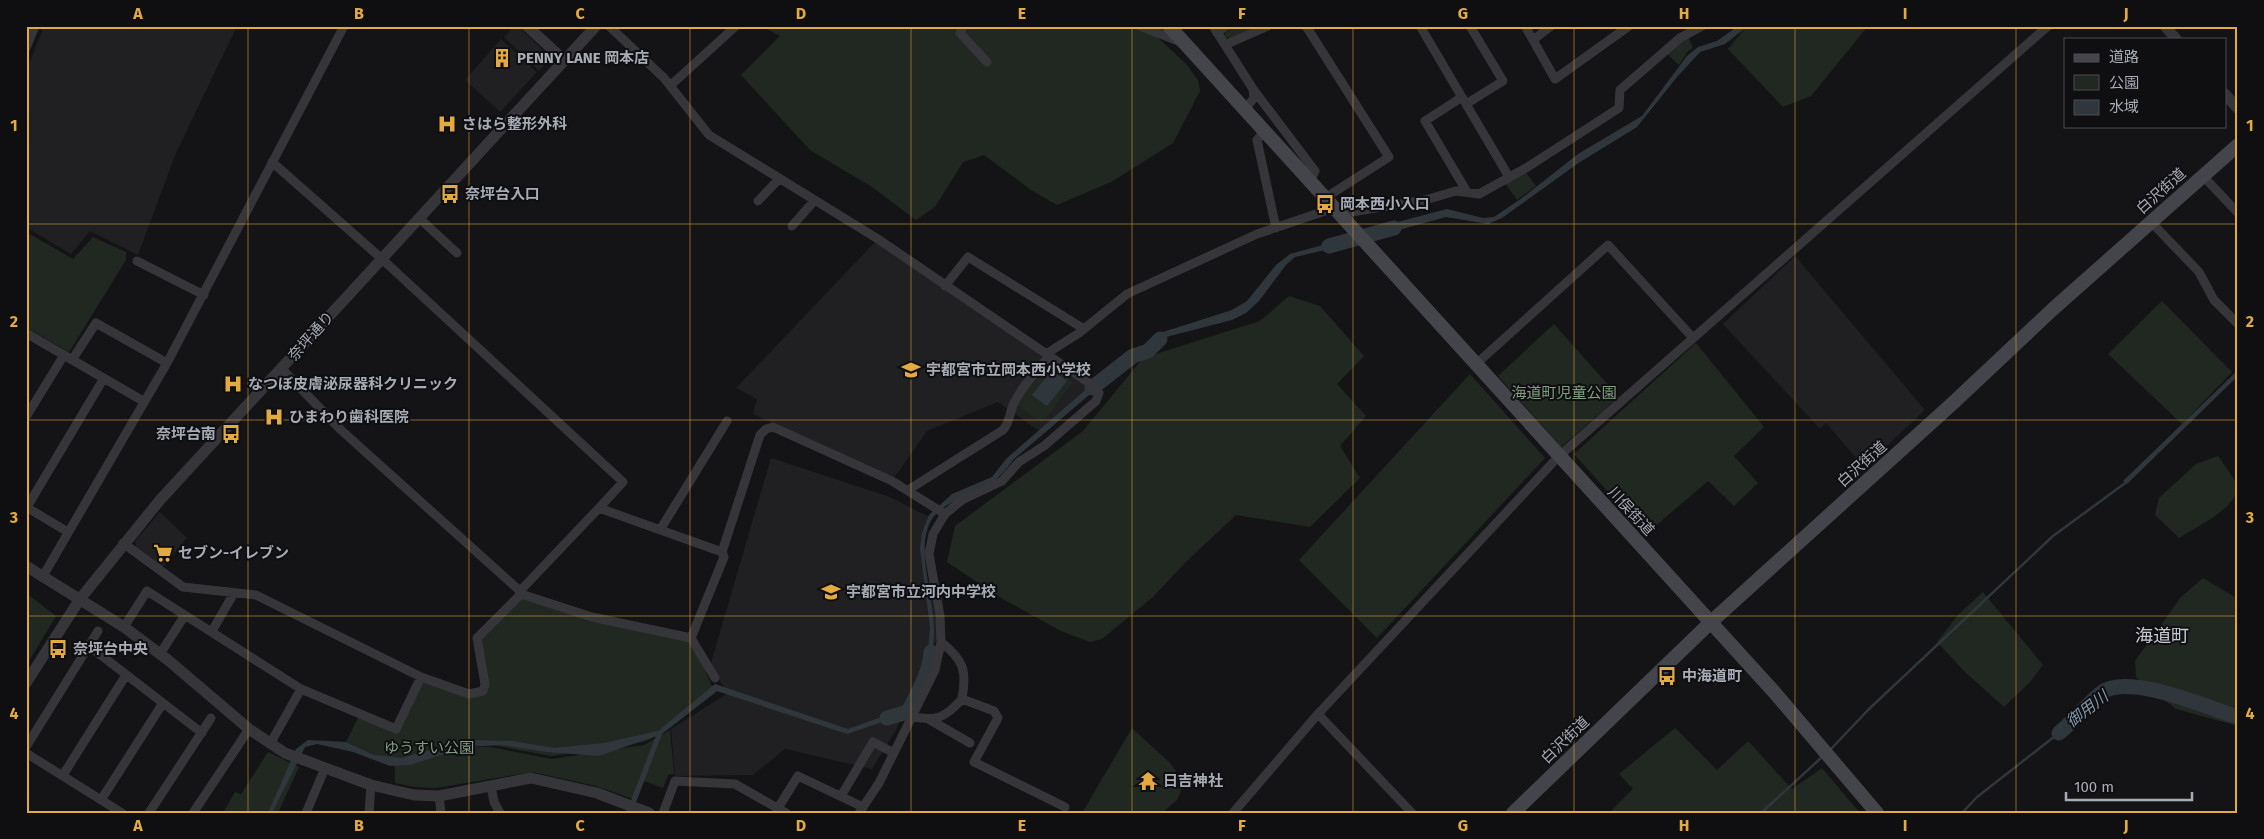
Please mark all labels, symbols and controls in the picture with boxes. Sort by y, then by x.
text: A [132,4,143,23]
text: B [354,4,364,23]
text: C [575,4,585,23]
text: D [796,4,806,23]
text: E [1018,4,1026,23]
text: F [1238,4,1246,23]
text: G [1458,4,1468,23]
text: H [1679,4,1689,23]
text: I [1903,4,1907,23]
text: J [2122,4,2129,23]
legend [2064,38,2226,128]
building icon: PENNY LANE 岡本店 [491,47,513,69]
text: 道路 [2109,48,2139,66]
place label: PENNY LANE 岡本店 [517,49,649,67]
text: 公園 [2109,74,2139,92]
text: 水域 [2109,98,2139,116]
hospital icon: さはら整形外科 [436,113,458,135]
place label: さはら整形外科 [462,115,567,133]
text: 1 [10,116,18,135]
text: 1 [2246,116,2254,135]
street label: 白沢街道 [2133,164,2189,218]
bus stop icon: 奈坪台入口 [439,183,461,205]
place label: 奈坪台入口 [465,185,540,203]
bus stop icon: 岡本西小入口 [1314,193,1336,215]
place label: 岡本西小入口 [1340,195,1430,213]
street label: 奈坪通り [284,308,338,364]
text: 2 [10,312,18,331]
text: 2 [2246,312,2254,331]
school or university icon: 宇都宮市立岡本西小学校 [900,359,922,381]
place label: 宇都宮市立岡本西小学校 [926,361,1091,379]
hospital icon: なつぼ皮膚泌尿器科クリニック [222,373,244,395]
place label: なつぼ皮膚泌尿器科クリニック [248,375,458,393]
park label: 海道町児童公園 [1511,384,1617,402]
hospital icon: ひまわり歯科医院 [263,406,285,428]
place label: ひまわり歯科医院 [289,408,409,426]
bus stop icon: 奈坪台南 [220,423,242,445]
place label: 奈坪台南 [156,425,216,443]
street label: 白沢街道 [1834,437,1890,491]
street label: 川俣街道 [1604,483,1658,539]
text: 3 [9,508,18,527]
text: 3 [2245,508,2254,527]
supermarket icon: セブン-イレブン [152,542,174,564]
place label: セブン-イレブン [178,544,289,562]
school or university icon: 宇都宮市立河内中学校 [820,581,842,603]
place label: 宇都宮市立河内中学校 [846,583,996,601]
district label: 海道町 [2135,625,2189,647]
bus stop icon: 奈坪台中央 [47,638,69,660]
place label: 奈坪台中央 [73,640,148,658]
bus stop icon: 中海道町 [1656,665,1678,687]
place label: 中海道町 [1682,667,1742,685]
water label: 御用川 [2062,686,2113,731]
text: 4 [9,704,19,723]
text: 4 [2245,704,2255,723]
street label: 白沢街道 [1537,713,1593,767]
park label: ゆうすい公園 [384,739,474,757]
scale bar [2066,769,2193,801]
temple icon: 日吉神社 [1137,770,1159,792]
place label: 日吉神社 [1163,772,1223,790]
text: 100 m [2074,778,2114,796]
text: A [132,816,143,835]
text: B [354,816,364,835]
text: C [575,816,585,835]
text: D [796,816,806,835]
text: E [1018,816,1026,835]
text: F [1238,816,1246,835]
text: G [1458,816,1468,835]
text: H [1679,816,1689,835]
text: I [1903,816,1907,835]
text: J [2122,816,2129,835]

